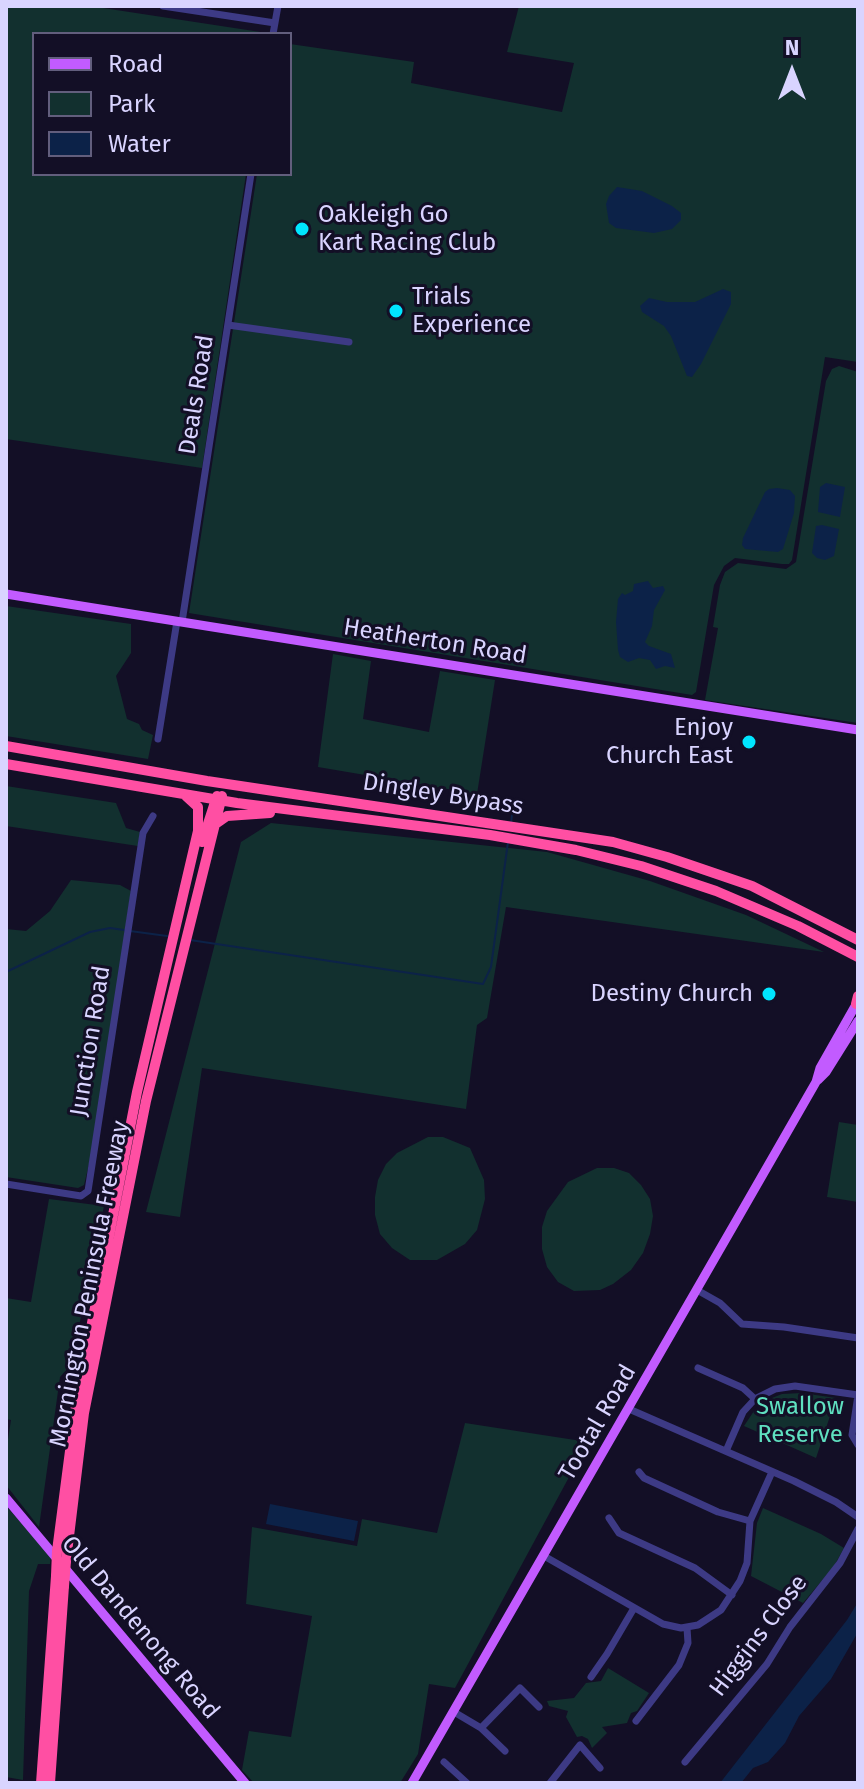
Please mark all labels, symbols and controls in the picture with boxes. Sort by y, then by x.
legend [32,32,292,176]
north arrow [752,32,832,112]
text: N [785,34,799,61]
text: Road [108,50,163,78]
text: Park [108,90,155,118]
text: Water [108,130,171,158]
place label: Oakleigh Go Kart Racing Club [318,201,496,257]
marker: Oakleigh Go Kart Racing Club [293,220,311,238]
place label: Trials Experience [412,283,531,339]
marker: Trials Experience [387,302,405,320]
street label: Deals Road [173,333,221,457]
street label: Heatherton Road [341,613,529,671]
place label: Enjoy Church East [606,714,733,770]
marker: Enjoy Church East [740,733,758,751]
street label: Dingley Bypass [361,768,525,822]
street label: Junction Road [65,964,117,1118]
place label: Destiny Church [590,980,753,1008]
marker: Destiny Church [760,985,778,1003]
street label: Mornington Peninsula Freeway [44,1118,136,1450]
street label: Tootal Road [553,1360,643,1486]
park label: Swallow Reserve [756,1393,844,1449]
street label: Old Dandenong Road [55,1531,225,1725]
street label: Higgins Close [704,1569,814,1703]

